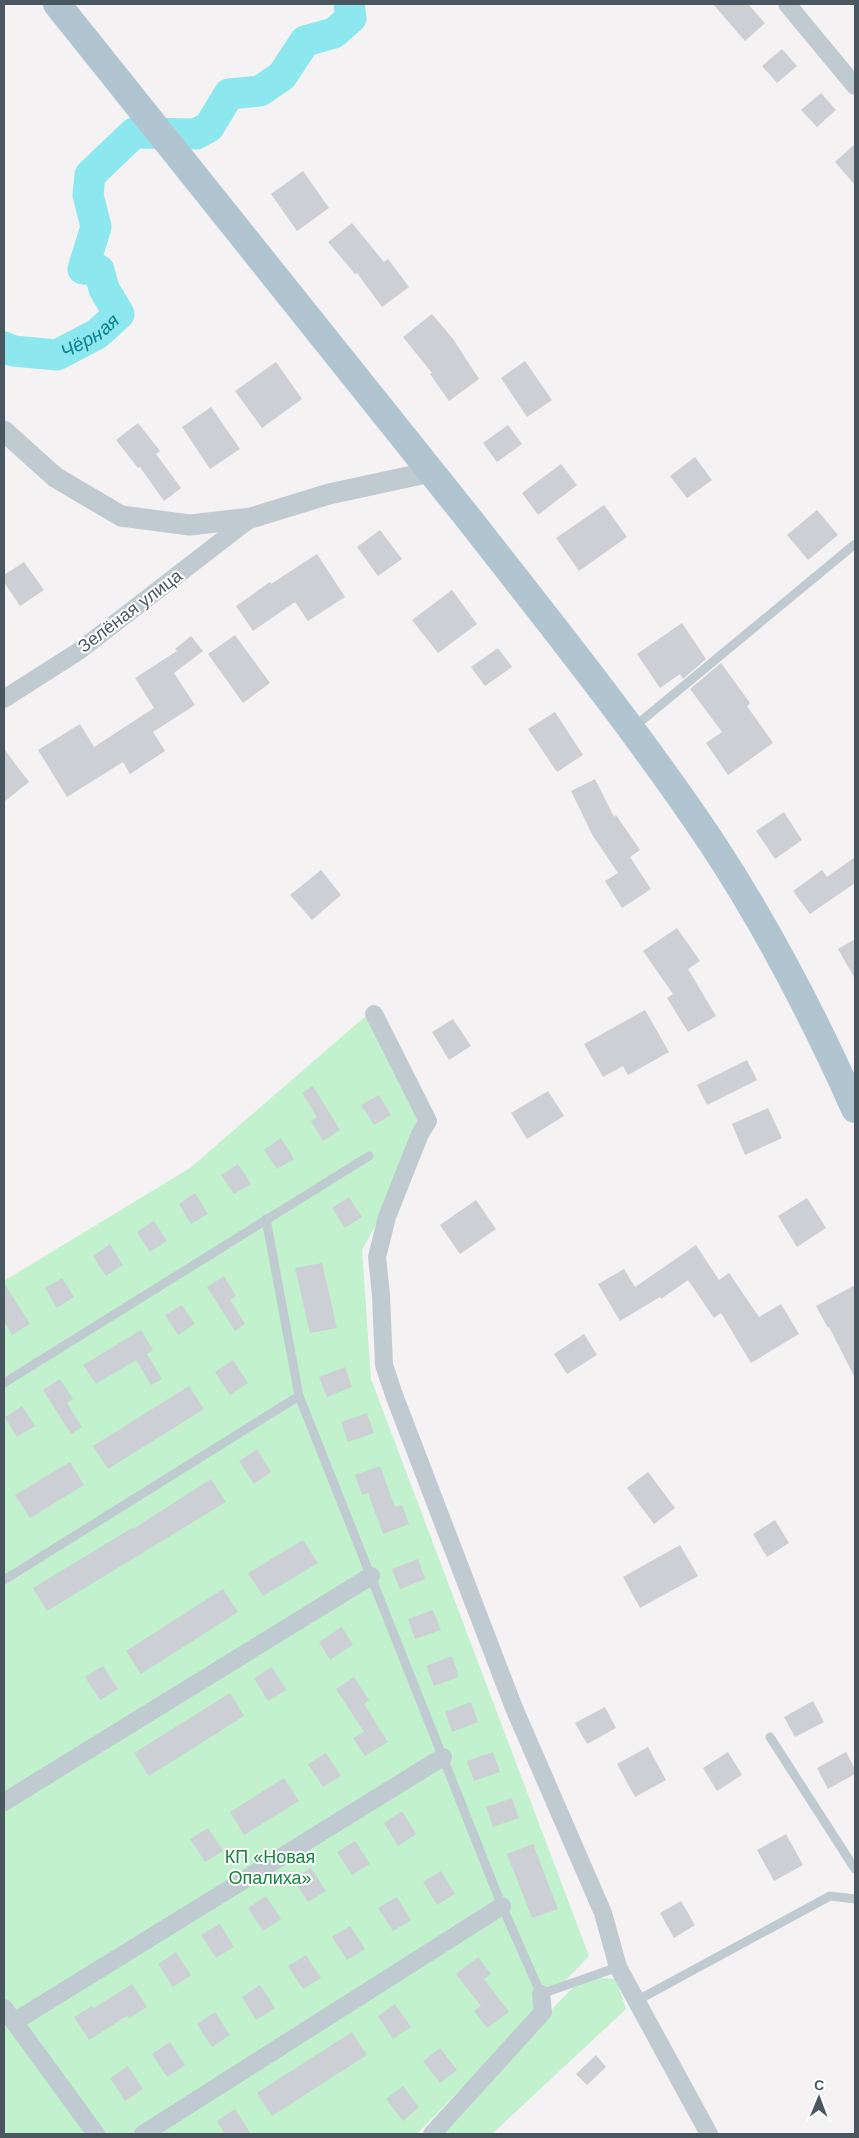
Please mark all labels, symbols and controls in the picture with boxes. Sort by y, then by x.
water label: Чёрная [57,310,123,362]
street label: Зелёная улица [74,565,187,657]
park label: КП «Новая Опалиха» [225,1847,315,1888]
north arrow [794,2073,844,2123]
text: С [814,2077,824,2093]

